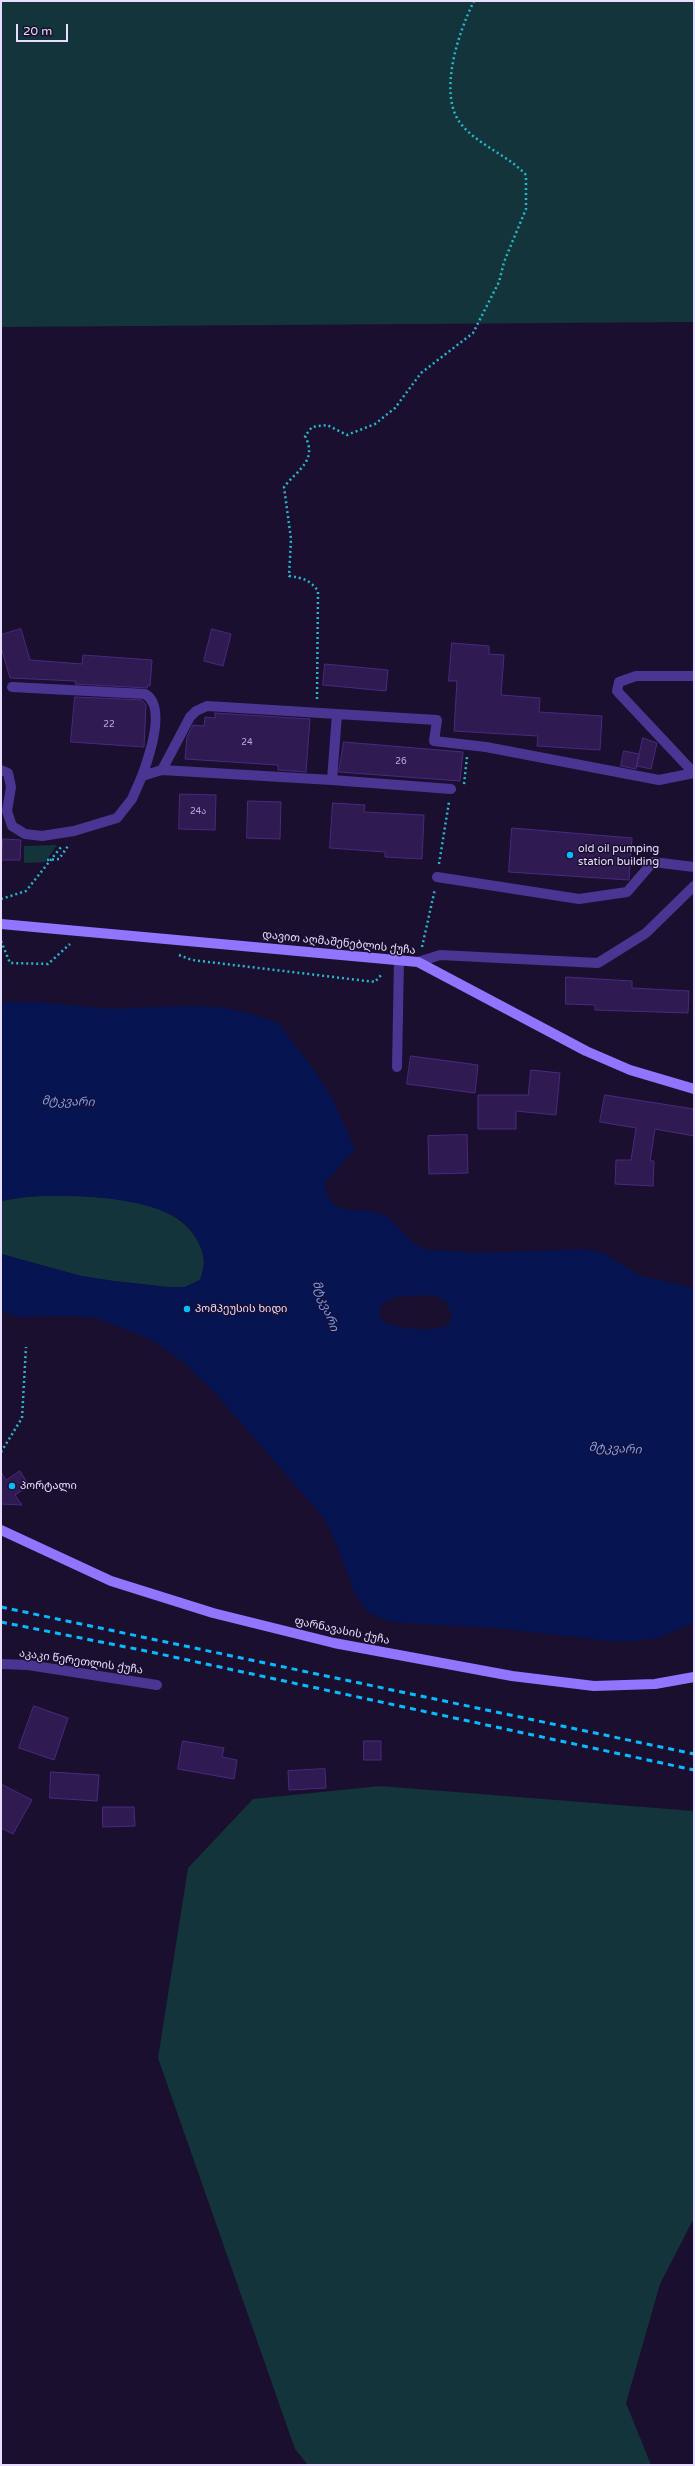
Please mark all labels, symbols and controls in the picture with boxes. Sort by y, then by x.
scale bar [18,16,70,42]
text: 20 m [23,24,52,38]
house number: 22 [103,720,115,730]
house number: 24 [241,738,253,748]
house number: 26 [395,757,407,767]
house number: 24ა [190,807,206,817]
place label: old oil pumping station building [578,842,659,868]
marker: old oil pumping station building [565,850,575,860]
street label: დავით აღმაშენებლის ქუჩა [262,928,416,958]
water label: მტკვარი [41,1094,95,1110]
water label: მტკვარი [309,1279,341,1333]
place label: პომპეუსის ხიდი [195,1302,287,1316]
marker: პომპეუსის ხიდი [182,1304,192,1314]
water label: მტკვარი [588,1440,642,1458]
place label: პორტალი [20,1479,77,1493]
marker: პორტალი [7,1481,17,1491]
street label: ფარნავასის ქუჩა [293,1614,391,1648]
street label: აკაკი წერეთლის ქუჩა [18,1647,144,1677]

